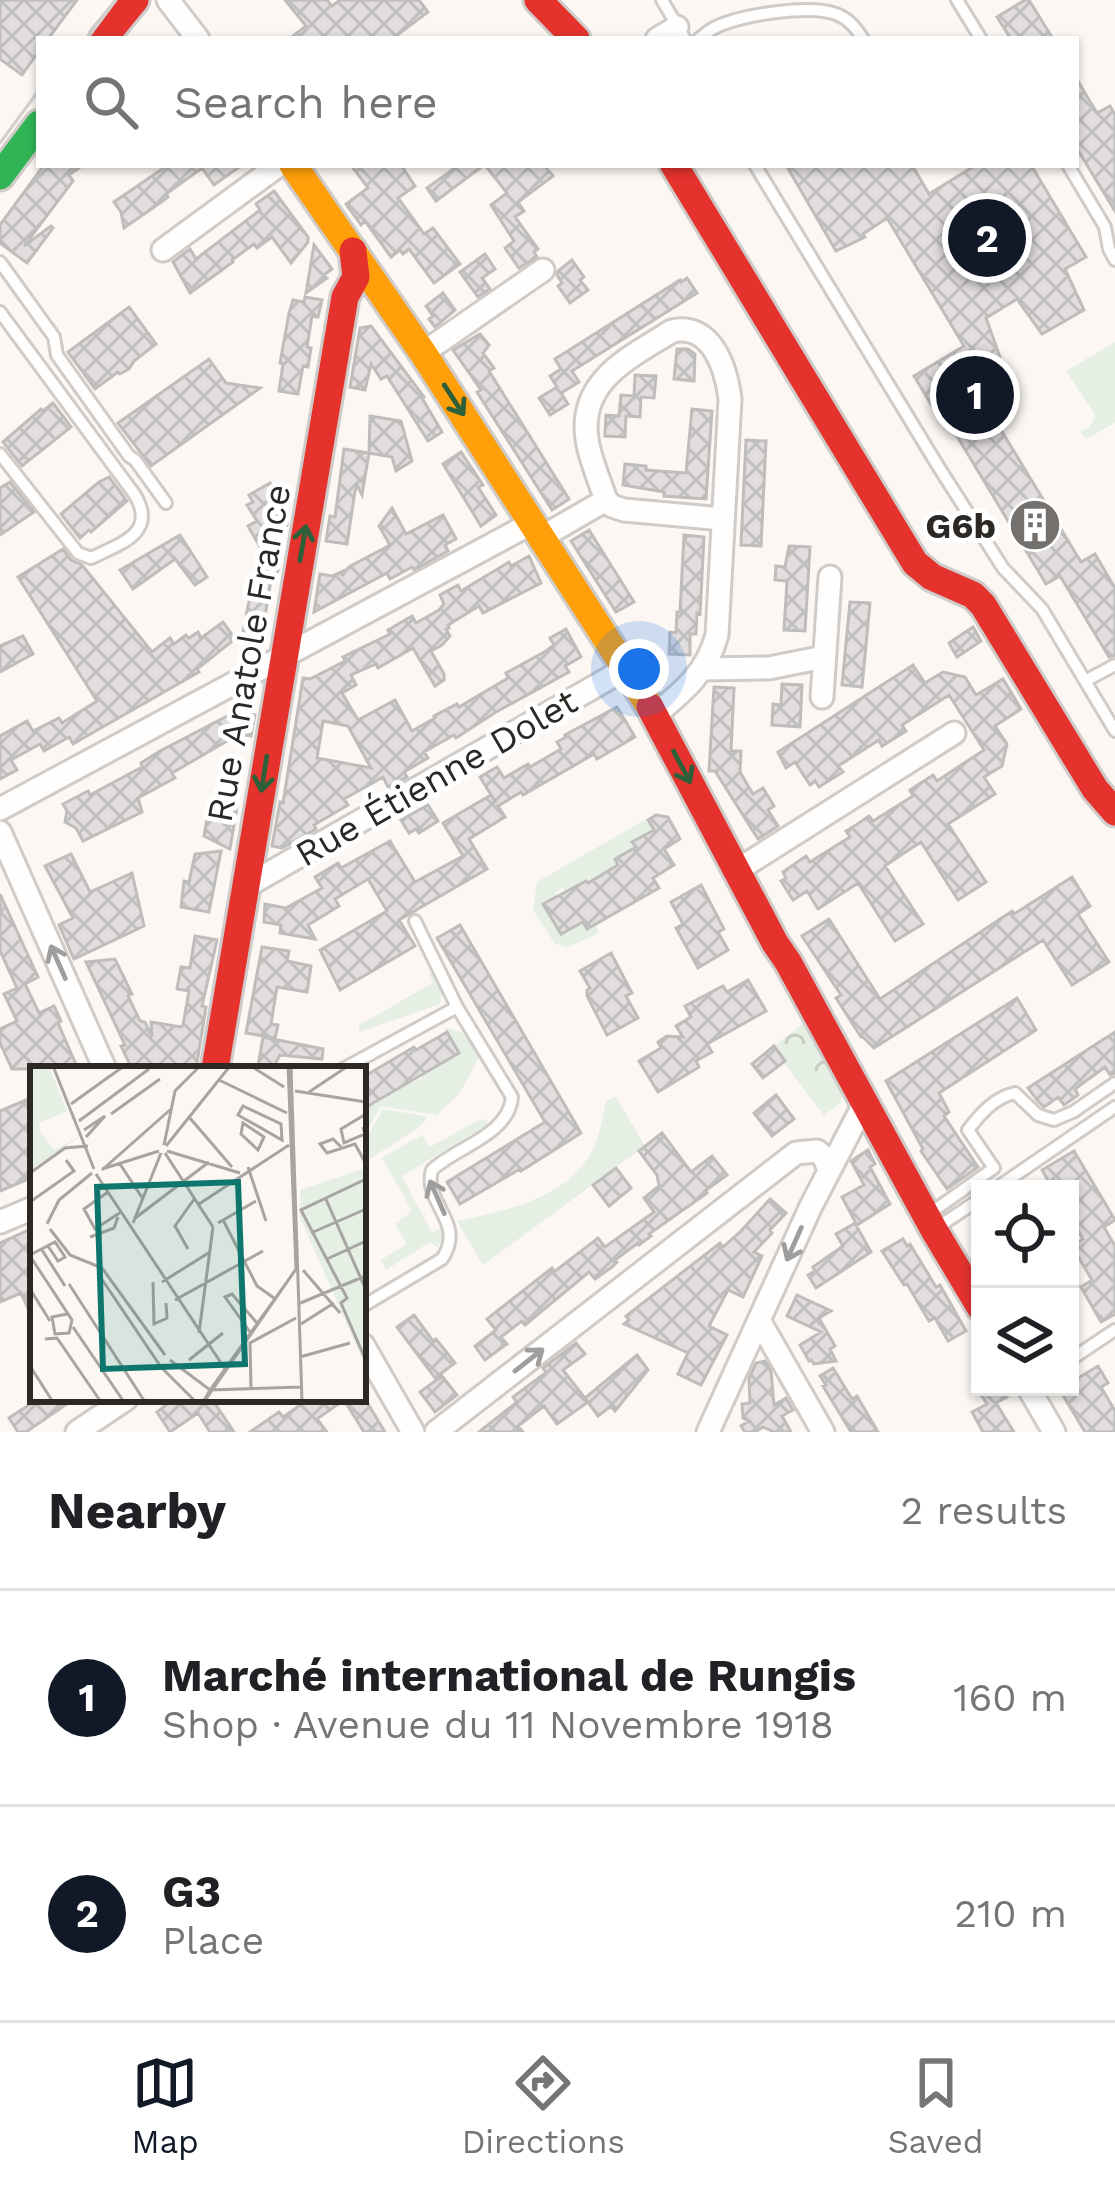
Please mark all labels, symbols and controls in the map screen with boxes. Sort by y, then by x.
search box [36,36,1079,168]
icon: search [78,69,144,135]
text: Search here [174,76,438,129]
pin: 2 [948,193,1026,283]
pin: 1 [936,350,1014,440]
one-way arrow [441,383,466,417]
street label: Rue Anatole France [199,481,299,825]
building icon: G6b [1007,497,1063,553]
place label: G6b [925,505,996,547]
one-way arrow [292,525,315,564]
your location [609,639,669,699]
street label: Rue Étienne Dolet [288,680,585,876]
one-way arrow [671,748,694,783]
one-way arrow [252,754,275,793]
one-way arrow [45,945,67,981]
inset map [30,1066,366,1402]
one-way arrow [425,1179,446,1216]
map controls [971,1180,1079,1396]
button: locate [971,1180,1079,1288]
one-way arrow [781,1225,803,1261]
button: layers [971,1288,1079,1396]
one-way arrow [512,1347,544,1374]
text: Nearby [48,1481,226,1540]
text: 2 results [901,1488,1067,1533]
text: Marché international de Rungis [162,1649,856,1702]
text: 1 [79,1675,95,1720]
text: 160 m [953,1675,1067,1720]
text: Shop · Avenue du 11 Novembre 1918 [162,1702,834,1747]
text: G3 [162,1865,221,1918]
text: 2 [75,1891,99,1936]
text: 210 m [954,1891,1067,1936]
text: Place [162,1918,264,1963]
tab: Map [131,2050,199,2161]
tab: Directions [462,2050,625,2161]
tab: Saved [888,2050,984,2161]

